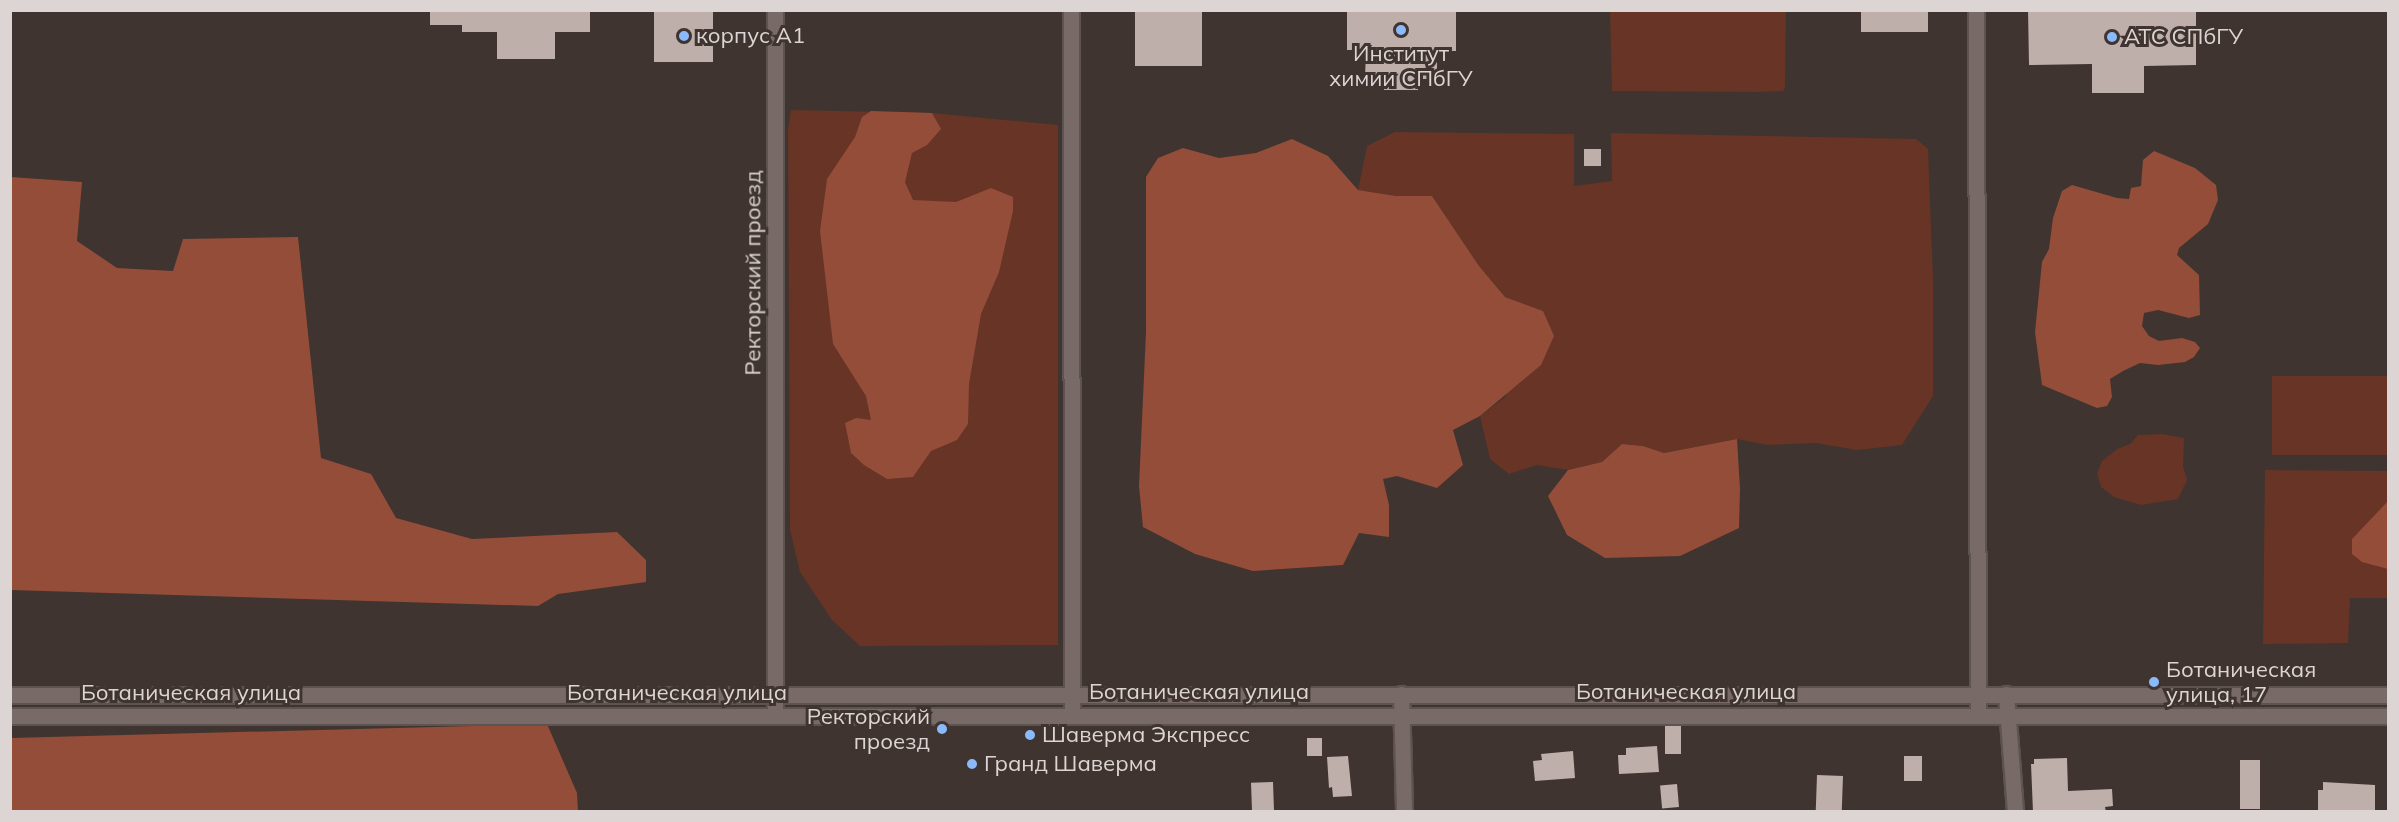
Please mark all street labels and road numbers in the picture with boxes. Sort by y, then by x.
street label: Ректорский проезд [740,170,766,376]
street label: Ботаническая улица [1089,679,1309,705]
street label: Ботаническая улица [1576,679,1796,705]
street label: Ботаническая улица [81,680,301,706]
street label: Ботаническая улица [567,680,787,706]

